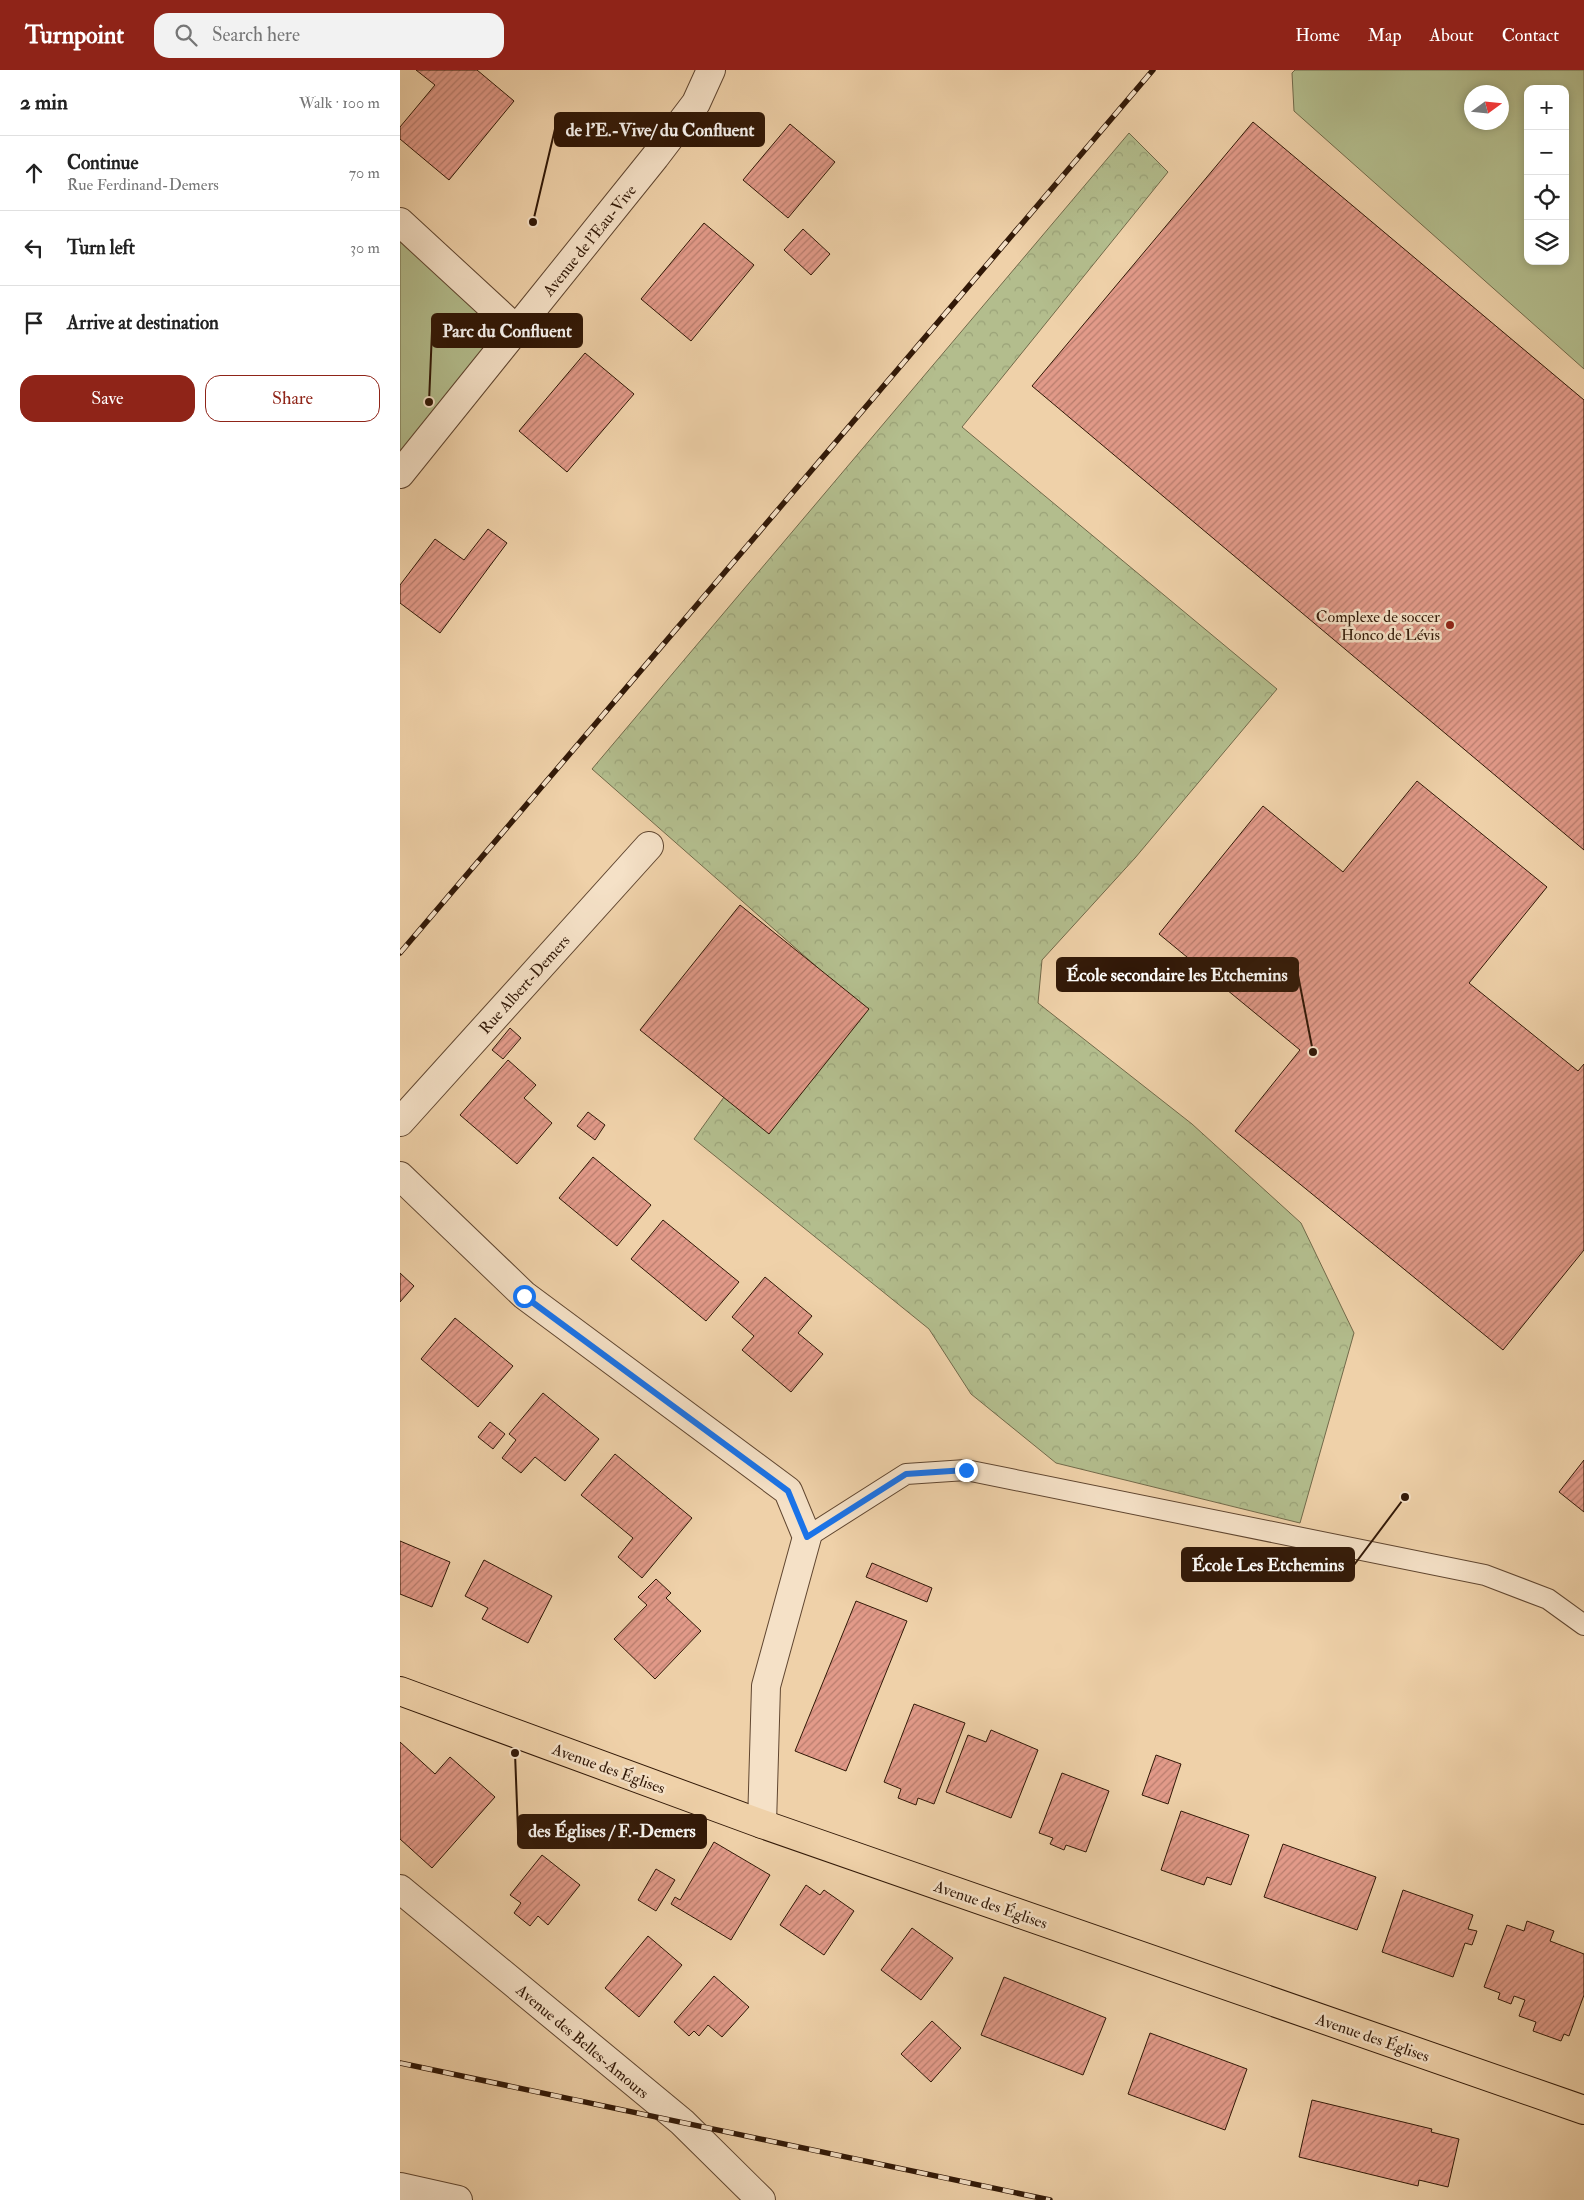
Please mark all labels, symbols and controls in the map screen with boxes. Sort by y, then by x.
search box [154,13,504,58]
text: Turnpoint [25,20,124,51]
icon: search [172,21,200,49]
text: Search here [212,23,300,47]
text: Home [1295,24,1340,47]
text: Map [1368,24,1402,47]
text: About [1430,24,1474,47]
text: Contact [1502,24,1559,47]
north arrow [1464,85,1509,130]
map controls [1524,85,1569,265]
button: + [1524,85,1569,130]
text: 2 min [20,89,68,116]
text: Walk · 100 m [299,93,380,113]
callout: de l'E.-Vive/ du Confluent [555,113,764,146]
text: de l'E.-Vive/ du Confluent [566,119,754,142]
button: − [1524,130,1569,175]
text: Continue [67,151,138,175]
icon: ahead [20,159,48,187]
text: 70 m [349,163,380,183]
text: Rue Ferdinand-Demers [67,175,219,195]
button: locate [1524,175,1569,220]
street label: Avenue de l'Eau-Vive [538,181,641,301]
button: layers [1524,220,1569,265]
icon: left [20,234,48,262]
text: Turn left [67,236,135,260]
text: 30 m [350,238,380,258]
icon: arrive [20,309,48,337]
text: Arrive at destination [67,311,219,335]
callout: Parc du Confluent [432,314,582,347]
text: Parc du Confluent [442,320,572,343]
button: Save [20,375,195,422]
button: Share [205,375,380,422]
place label: Complexe de soccer Honco de Lévis [1316,607,1440,645]
marker: Complexe de soccer Honco de Lévis [1444,619,1456,631]
street label: Rue Albert-Demers [475,931,574,1038]
callout: École secondaire les Etchemins [1057,958,1298,991]
text: École secondaire les Etchemins [1066,963,1288,987]
route start [513,1285,536,1308]
route end [955,1459,978,1482]
callout: École Les Etchemins [1182,1548,1354,1581]
text: École Les Etchemins [1192,1553,1344,1577]
street label: Avenue des Églises [549,1738,668,1799]
callout: des Églises / F.-Demers [518,1815,706,1848]
text: des Églises / F.-Demers [528,1819,696,1843]
street label: Avenue des Églises [930,1875,1050,1934]
street label: Avenue des Belles-Amours [511,1980,653,2103]
street label: Avenue des Églises [1312,2008,1432,2067]

